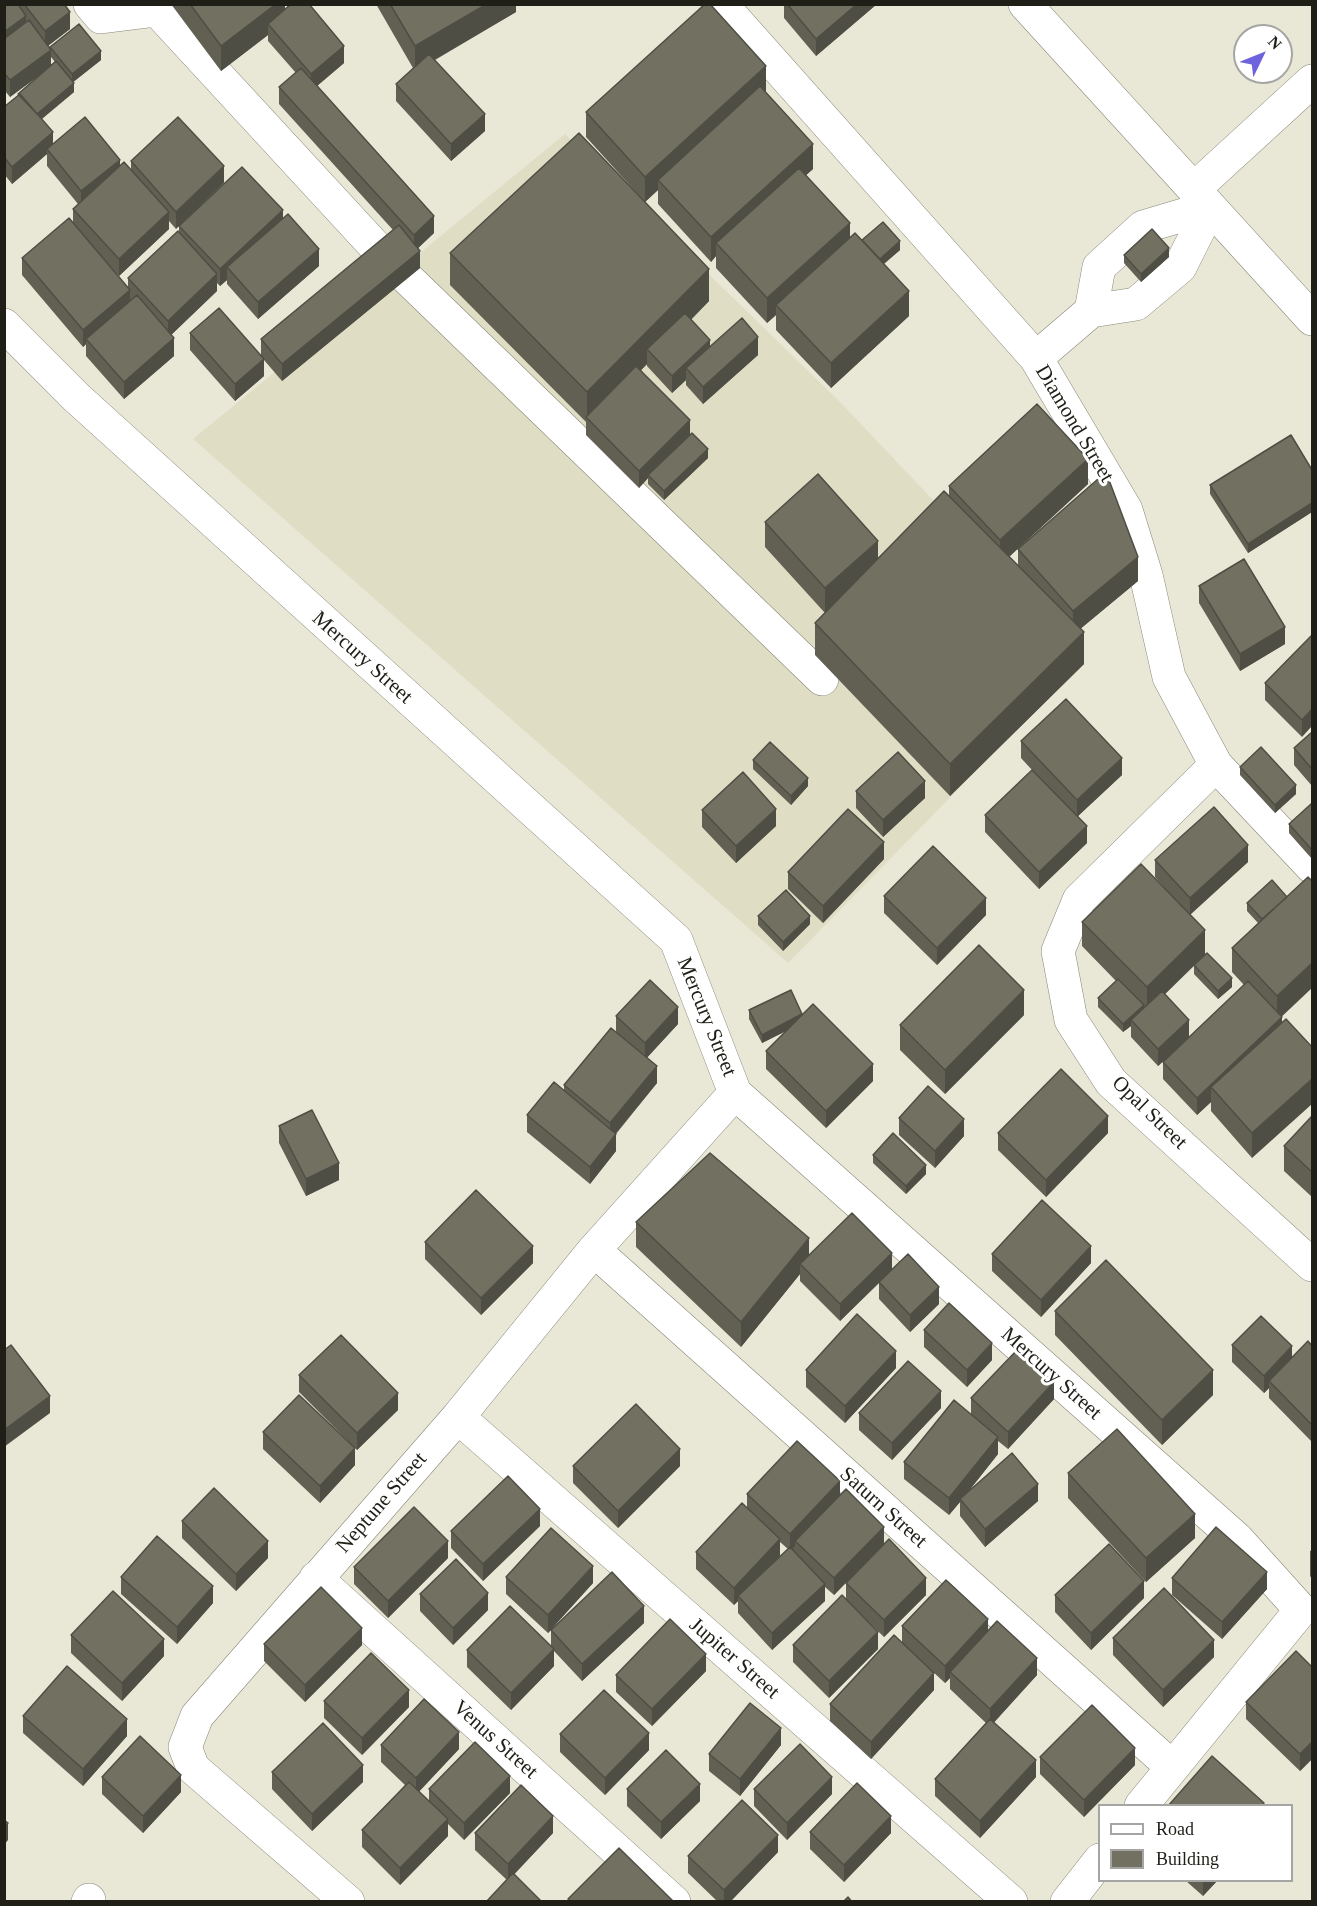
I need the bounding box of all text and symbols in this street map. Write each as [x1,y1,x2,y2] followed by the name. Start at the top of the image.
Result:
[1233,24,1293,84] north arrow
[1265,33,1285,53] text: N
[1024,352,1124,496] street label: Diamond Street
[300,601,424,715] street label: Mercury Street
[668,946,744,1088] street label: Mercury Street
[1101,1066,1197,1160] street label: Opal Street
[989,1317,1113,1431] street label: Mercury Street
[324,1439,440,1567] street label: Neptune Street
[827,1456,939,1560] street label: Saturn Street
[675,1606,793,1712] street label: Jupiter Street
[441,1690,549,1790] street label: Venus Street
[1098,1804,1293,1882] legend
[1156,1819,1194,1839] text: Road
[1156,1849,1219,1869] text: Building

